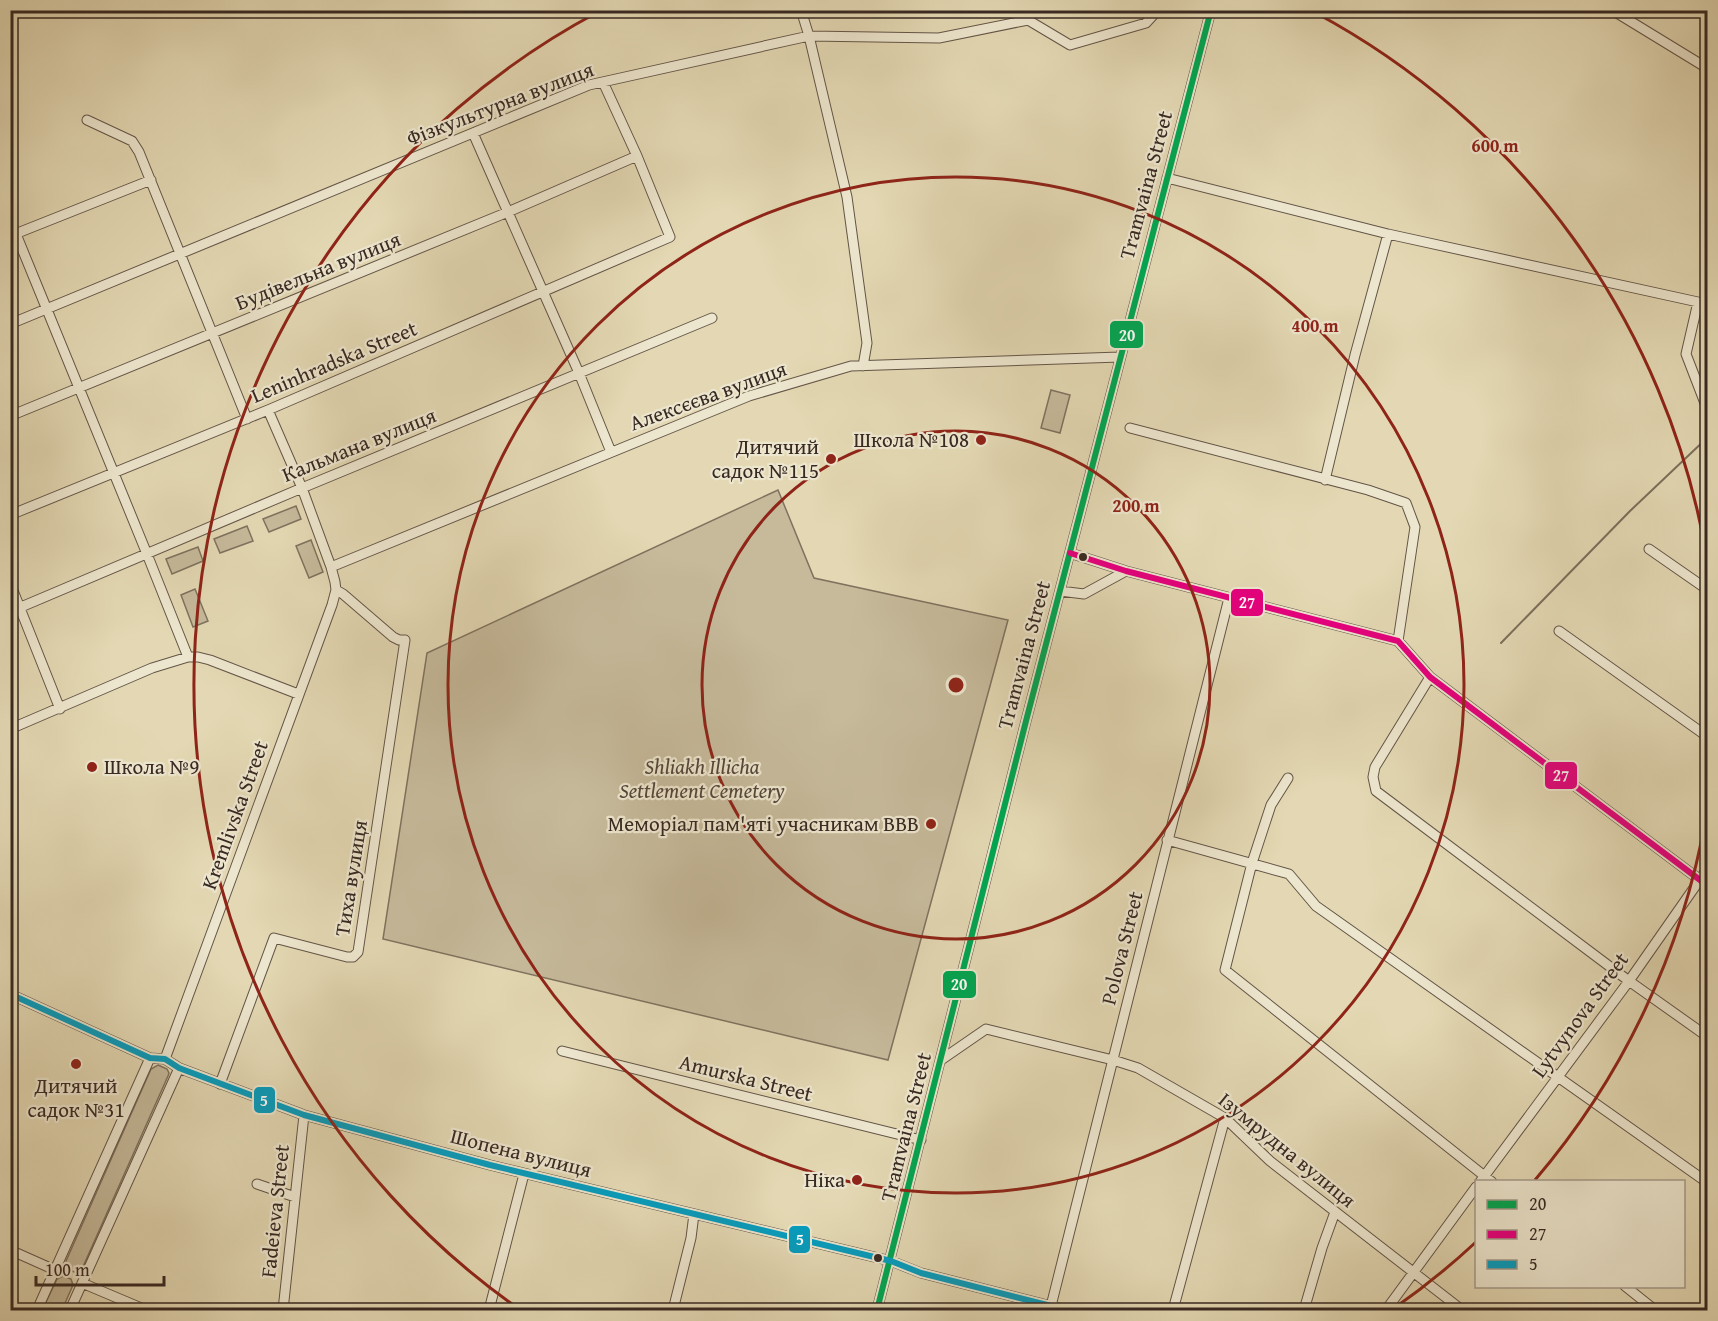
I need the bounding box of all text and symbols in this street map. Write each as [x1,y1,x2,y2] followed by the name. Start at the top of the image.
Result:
[402,53,598,154] street label: Фiзкультурна вулиця
[1111,107,1180,263] street label: Tramvaina Street
[1471,132,1519,159] text: 600 m
[230,223,405,318] street label: Будівельна вулиця
[246,312,422,411] street label: Leninhradska Street
[1291,312,1339,339] text: 400 m
[1109,320,1144,349] line badge: 20
[1119,323,1135,347] text: 20
[625,353,791,438] street label: Алексєєва вулиця
[277,399,441,490] street label: Кальмана вулиця
[853,424,969,455] place label: Школа №108
[712,431,819,486] place label: Дитячий садок №115
[974,433,988,447] marker: Школа №108
[824,452,838,466] marker: Дитячий садок №115
[1112,492,1160,519] text: 200 m
[1077,551,1089,563] unlabelled marker
[989,577,1058,733] street label: Tramvaina Street
[1230,588,1264,617] line badge: 27
[1239,590,1255,614] text: 27
[946,675,966,695] centre of rings
[193,735,276,894] street label: Kremlivska Street
[104,751,199,782] place label: Школа №9
[619,751,785,806] park label: Shliakh Illicha Settlement Cemetery
[85,760,99,774] marker: Школа №9
[1544,761,1578,790] line badge: 27
[1553,763,1569,787] text: 27
[608,808,919,839] place label: Меморіал пам'яті учасникам ВВВ
[326,817,375,938] street label: Тиха вулиця
[924,817,938,831] marker: Меморіал пам'яті учасникам ВВВ
[1092,887,1151,1008] street label: Polova Street
[1523,945,1636,1084] street label: Lytvynova Street
[942,970,977,999] line badge: 20
[951,972,967,996] text: 20
[676,1046,817,1109] street label: Amurska Street
[872,1049,939,1205] street label: Tramvaina Street
[69,1057,83,1071] marker: Дитячий садок №31
[27,1070,125,1125] place label: Дитячий садок №31
[1212,1084,1363,1215] street label: Ізумрудна вулиця
[253,1086,276,1114] line badge: 5
[260,1088,268,1112] text: 5
[447,1120,595,1185] street label: Шопена вулиця
[252,1142,297,1279] street label: Fadeieva Street
[804,1164,845,1195] place label: Ніка
[850,1173,864,1187] marker: Ніка
[1475,1180,1685,1288] legend
[1529,1190,1547,1217] text: 20
[1529,1220,1546,1247] text: 27
[788,1225,811,1254] line badge: 5
[796,1227,804,1251] text: 5
[36,1249,164,1287] scale bar
[1529,1250,1538,1277] text: 5
[872,1252,884,1264] unlabelled marker
[45,1256,90,1283] text: 100 m

